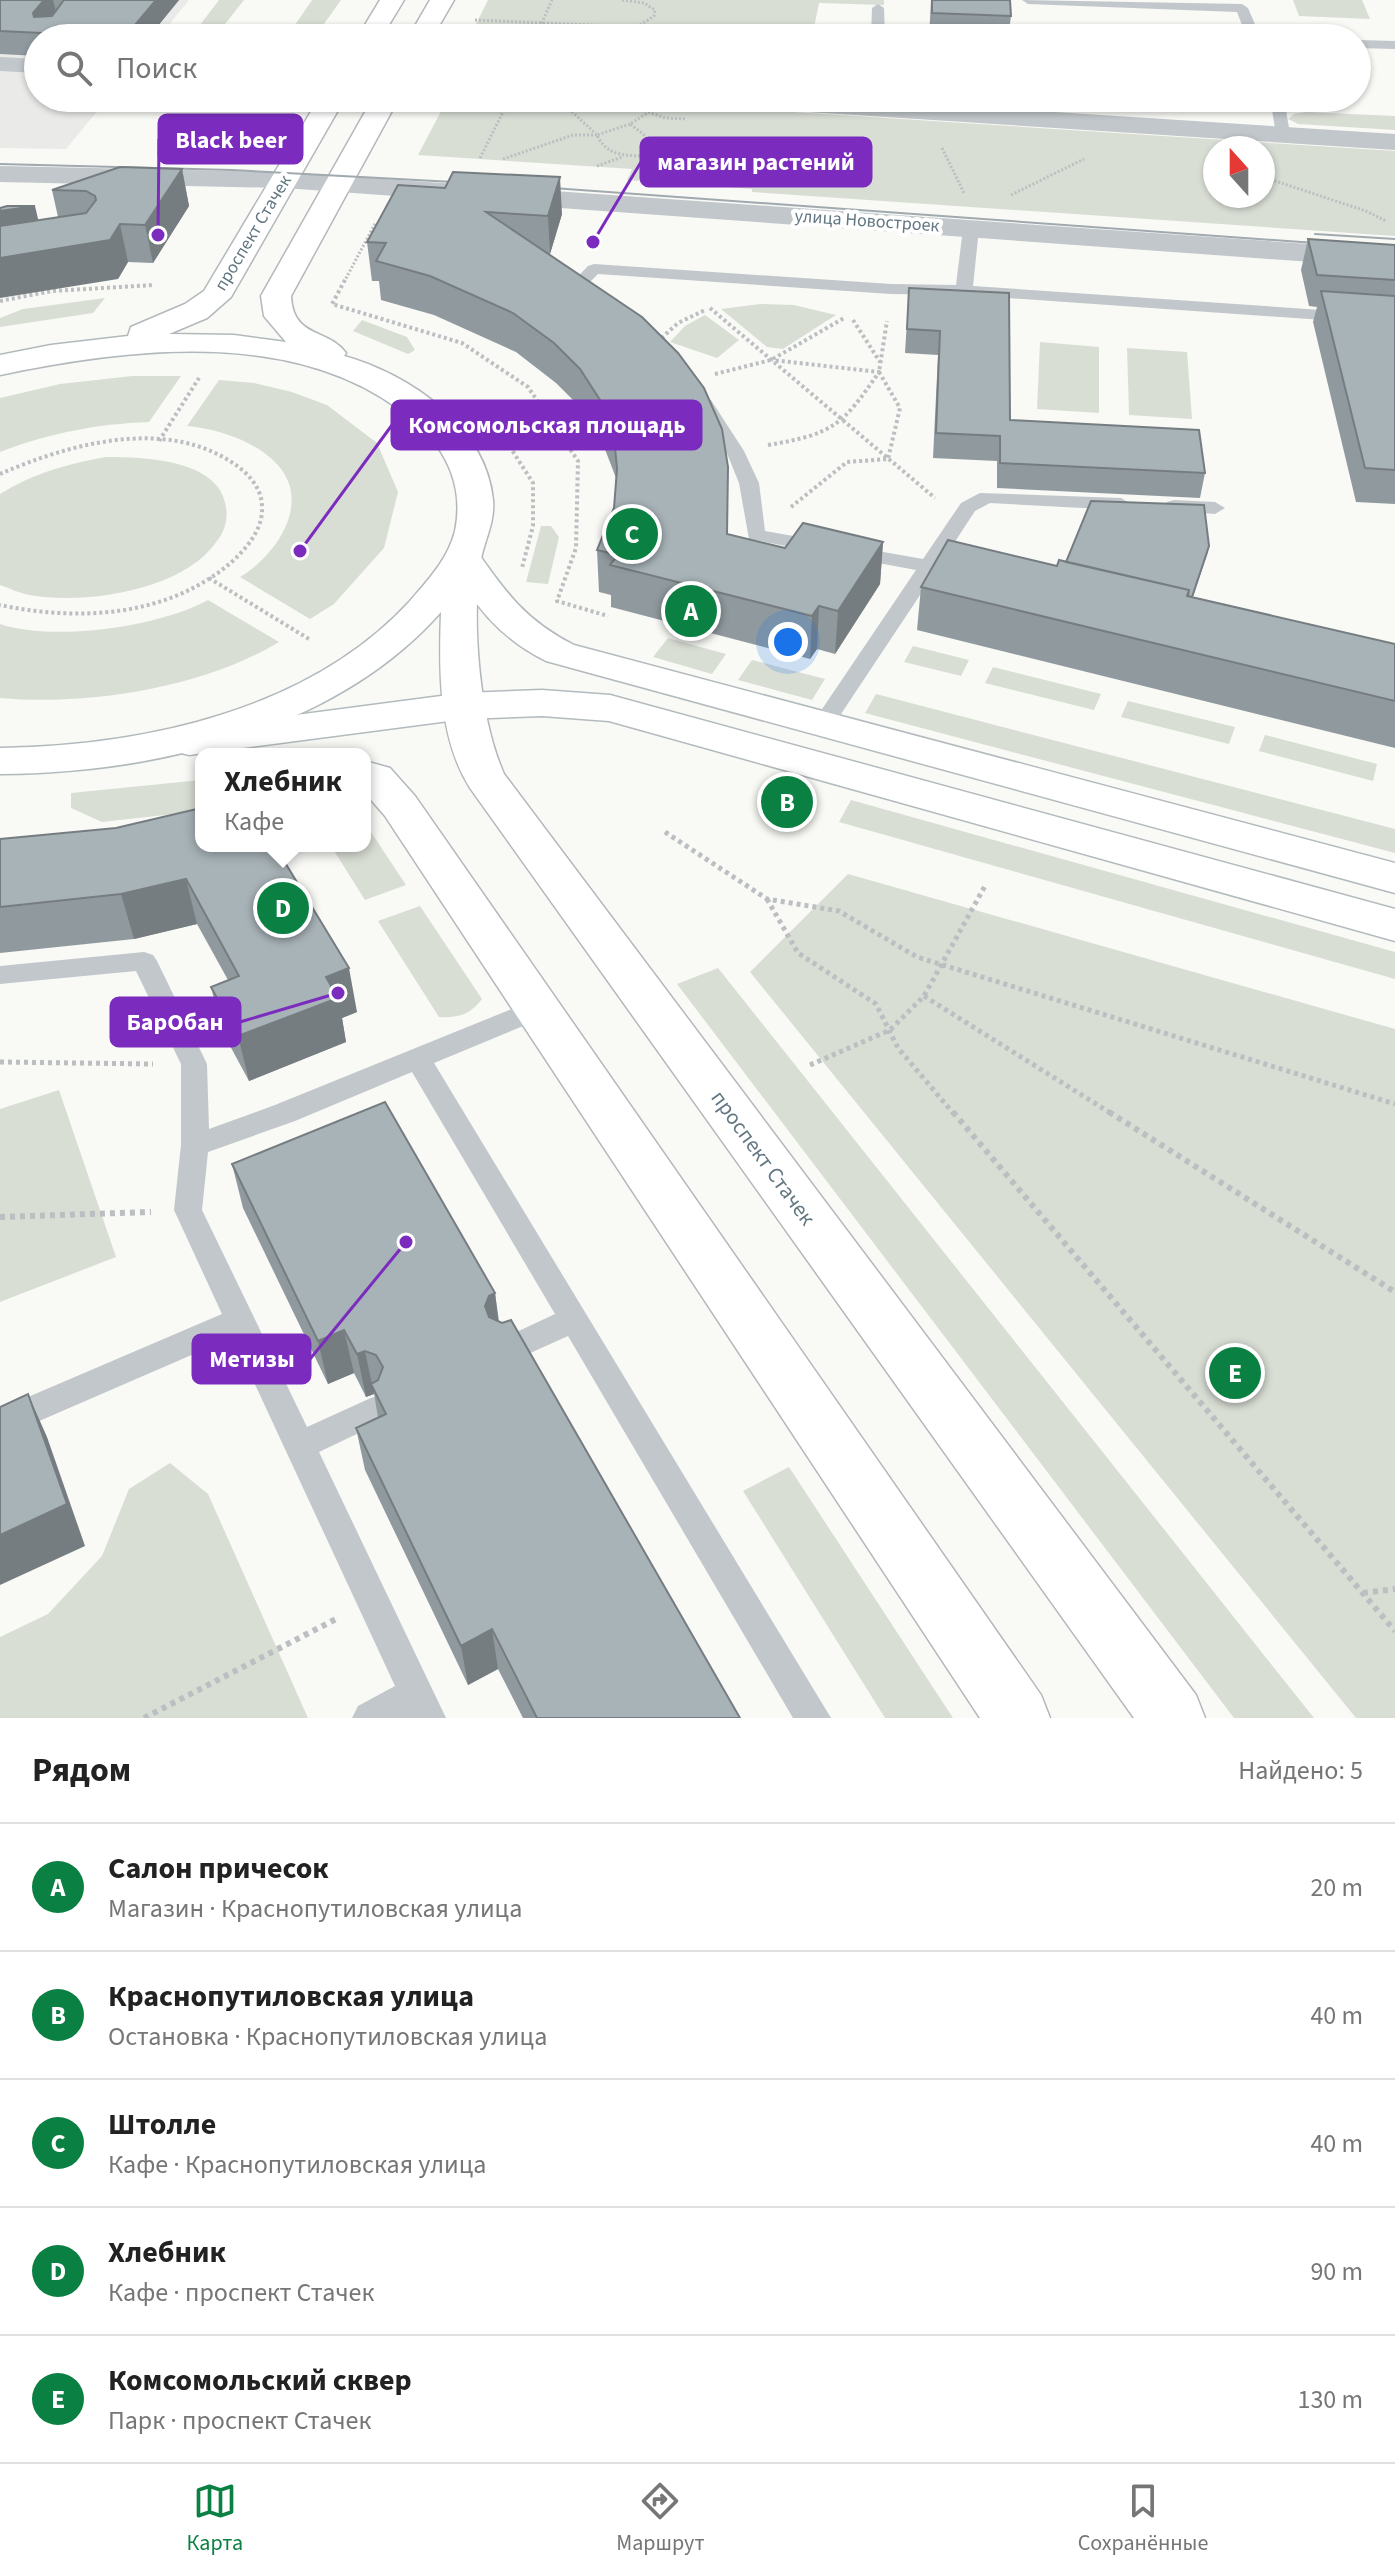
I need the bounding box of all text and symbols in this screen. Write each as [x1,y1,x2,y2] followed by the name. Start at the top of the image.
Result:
[24,24,1371,112] search box
[52,46,96,90] icon: search
[116,47,197,90] text: Поиск
[159,115,302,163] callout: Black beer
[175,123,287,158] text: Black beer
[1203,136,1275,208] north arrow
[641,138,871,186] callout: магазин растений
[657,145,855,180] text: магазин растений
[209,170,298,296] street label: проспект Стачек
[794,203,940,239] street label: улица Новостроек
[392,401,701,449] callout: Комсомольская площадь
[408,408,686,443] text: Комсомольская площадь
[606,504,658,564] pin: C
[665,581,717,641] pin: A
[768,622,808,662] your location
[195,748,371,852] popup
[224,760,342,803] text: Хлебник
[761,772,813,832] pin: B
[224,803,284,840] text: Кафе
[257,878,309,938] pin: D
[111,998,240,1046] callout: БарОбан
[126,1005,224,1040] text: БарОбан
[703,1084,823,1232] street label: проспект Стачек
[193,1335,310,1383] callout: Метизы
[209,1342,295,1377] text: Метизы
[1209,1343,1261,1403] pin: E
[32,1746,131,1795] text: Рядом
[1238,1752,1363,1789] text: Найдено: 5
[108,1847,329,1890] text: Салон причесок
[51,1869,65,1906] text: A
[1310,1869,1363,1906] text: 20 m
[108,1890,522,1927] text: Магазин · Краснопутиловская улица
[108,1975,474,2018] text: Краснопутиловская улица
[50,1997,66,2034] text: B
[1310,1997,1363,2034] text: 40 m
[108,2018,547,2055] text: Остановка · Краснопутиловская улица
[108,2103,216,2146] text: Штолле
[50,2125,66,2162] text: C
[1310,2125,1363,2162] text: 40 m
[108,2146,486,2183] text: Кафе · Краснопутиловская улица
[108,2231,226,2274] text: Хлебник
[50,2253,66,2290] text: D
[1310,2253,1363,2290] text: 90 m
[108,2274,374,2311] text: Кафе · проспект Стачек
[108,2359,412,2402] text: Комсомольский сквер
[51,2381,65,2418] text: E
[1297,2381,1363,2418] text: 130 m
[108,2402,371,2439] text: Парк · проспект Стачек
[187,2479,243,2559] tab: Карта
[616,2479,705,2559] tab: Маршрут
[1078,2479,1208,2559] tab: Сохранённые

